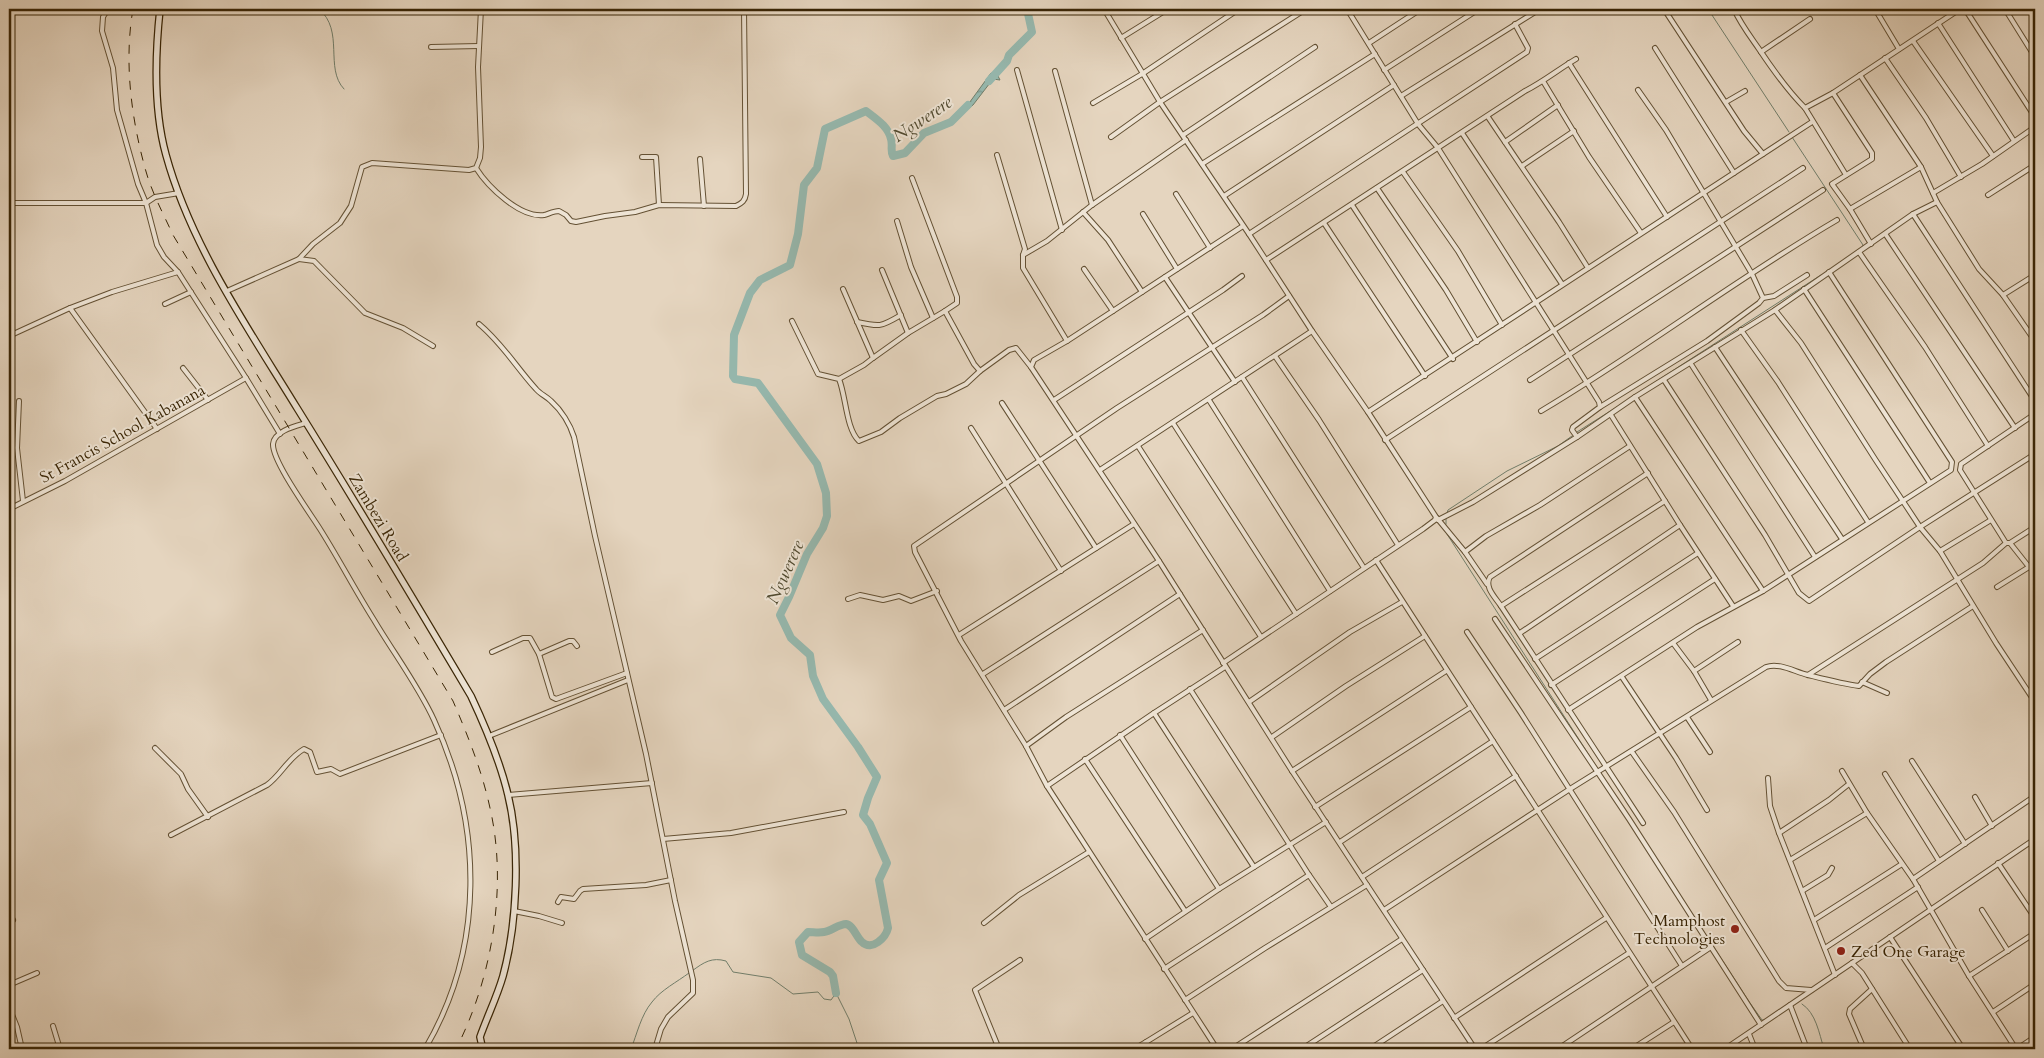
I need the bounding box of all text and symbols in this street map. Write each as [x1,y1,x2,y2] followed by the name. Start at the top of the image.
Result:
[887,90,958,149] water label: Ngwerere
[36,379,209,489] street label: St Francis School Kabanana
[343,470,413,566] street label: Zambezi Road
[760,535,811,608] water label: Ngwerere
[1633,910,1725,950] place label: Mamphost Technologies
[1729,923,1741,935] marker: Mamphost Technologies
[1851,941,1966,963] place label: Zed One Garage
[1835,945,1847,957] marker: Zed One Garage

